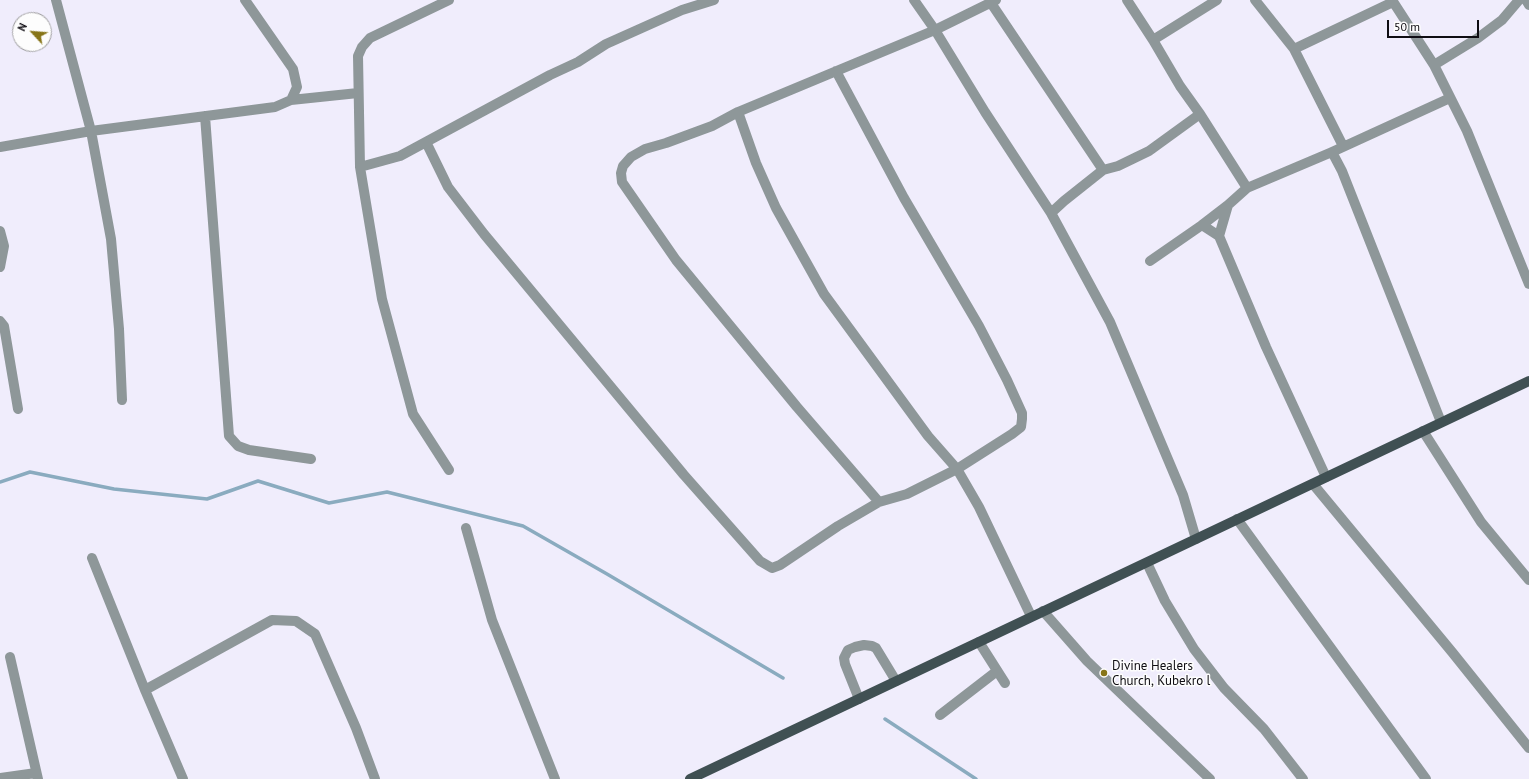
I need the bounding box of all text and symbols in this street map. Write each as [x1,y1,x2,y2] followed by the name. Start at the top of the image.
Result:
[12,12,52,52] north arrow
[1389,12,1481,38] scale bar
[1394,19,1420,34] text: 50 m
[14,21,30,34] text: N
[1112,658,1210,689] place label: Divine Healers Church, Kubekro l
[1099,668,1109,678] marker: Divine Healers Church, Kubekro l

